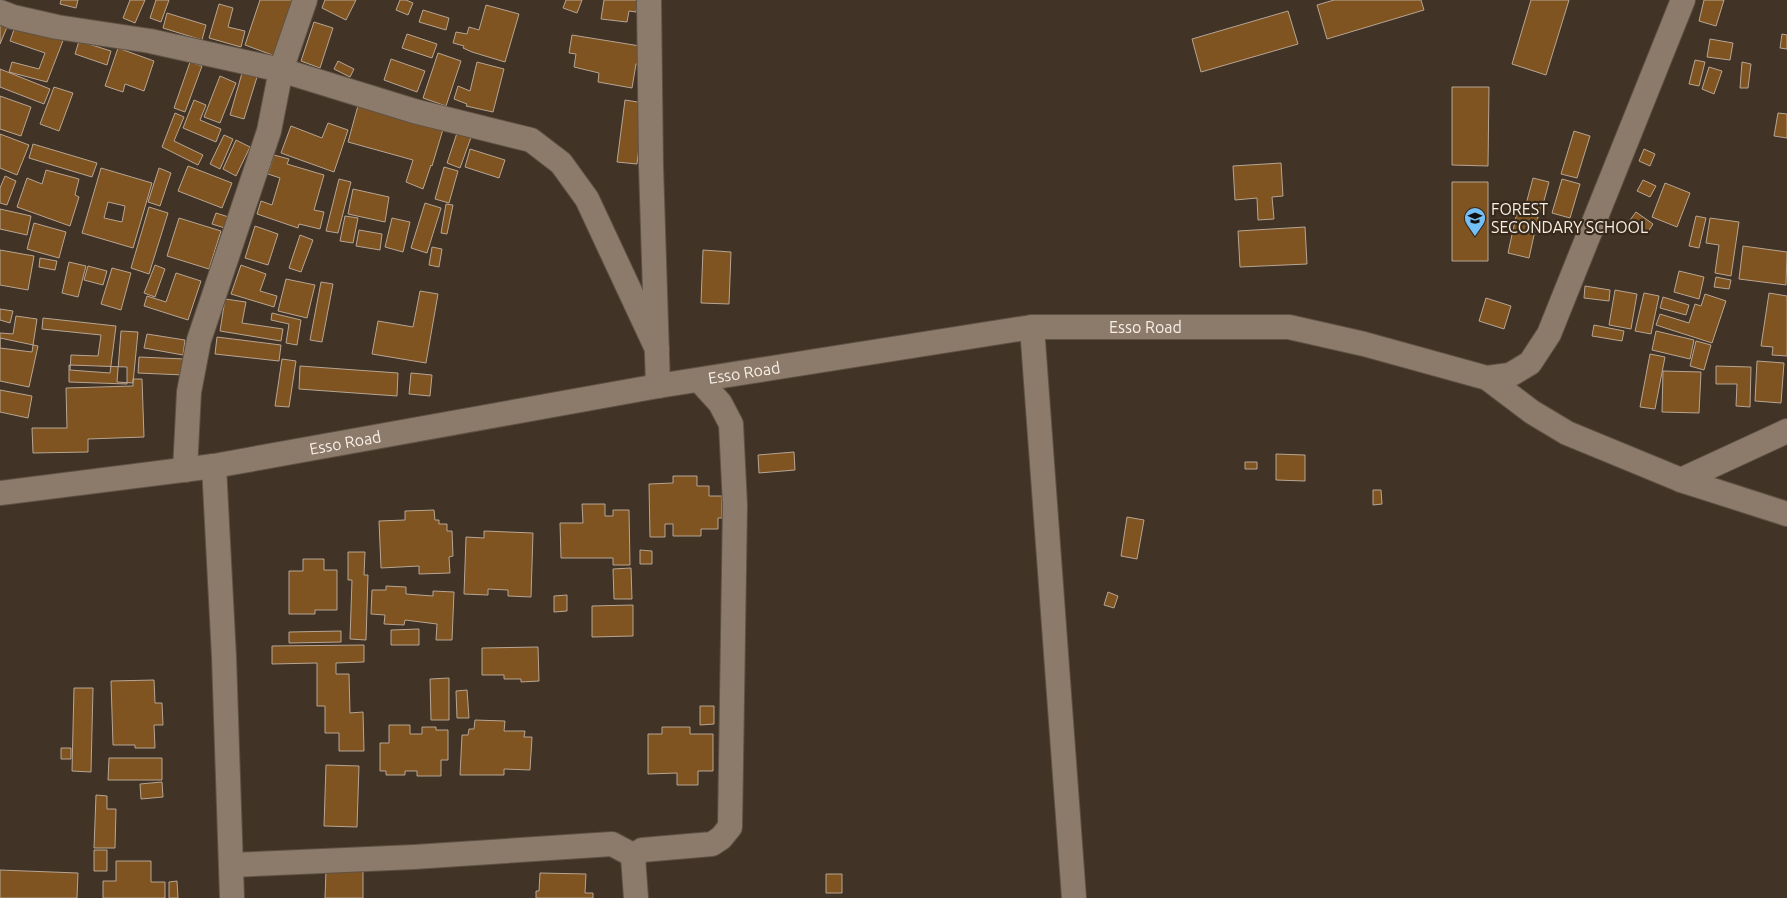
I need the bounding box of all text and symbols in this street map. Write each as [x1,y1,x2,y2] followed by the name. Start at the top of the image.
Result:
[1491,200,1648,236] place label: FOREST SECONDARY SCHOOL
[1463,206,1487,237] school or university icon: FOREST SECONDARY SCHOOL
[1109,318,1182,336] street label: Esso Road
[707,358,781,387] street label: Esso Road
[308,427,383,458] street label: Esso Road

